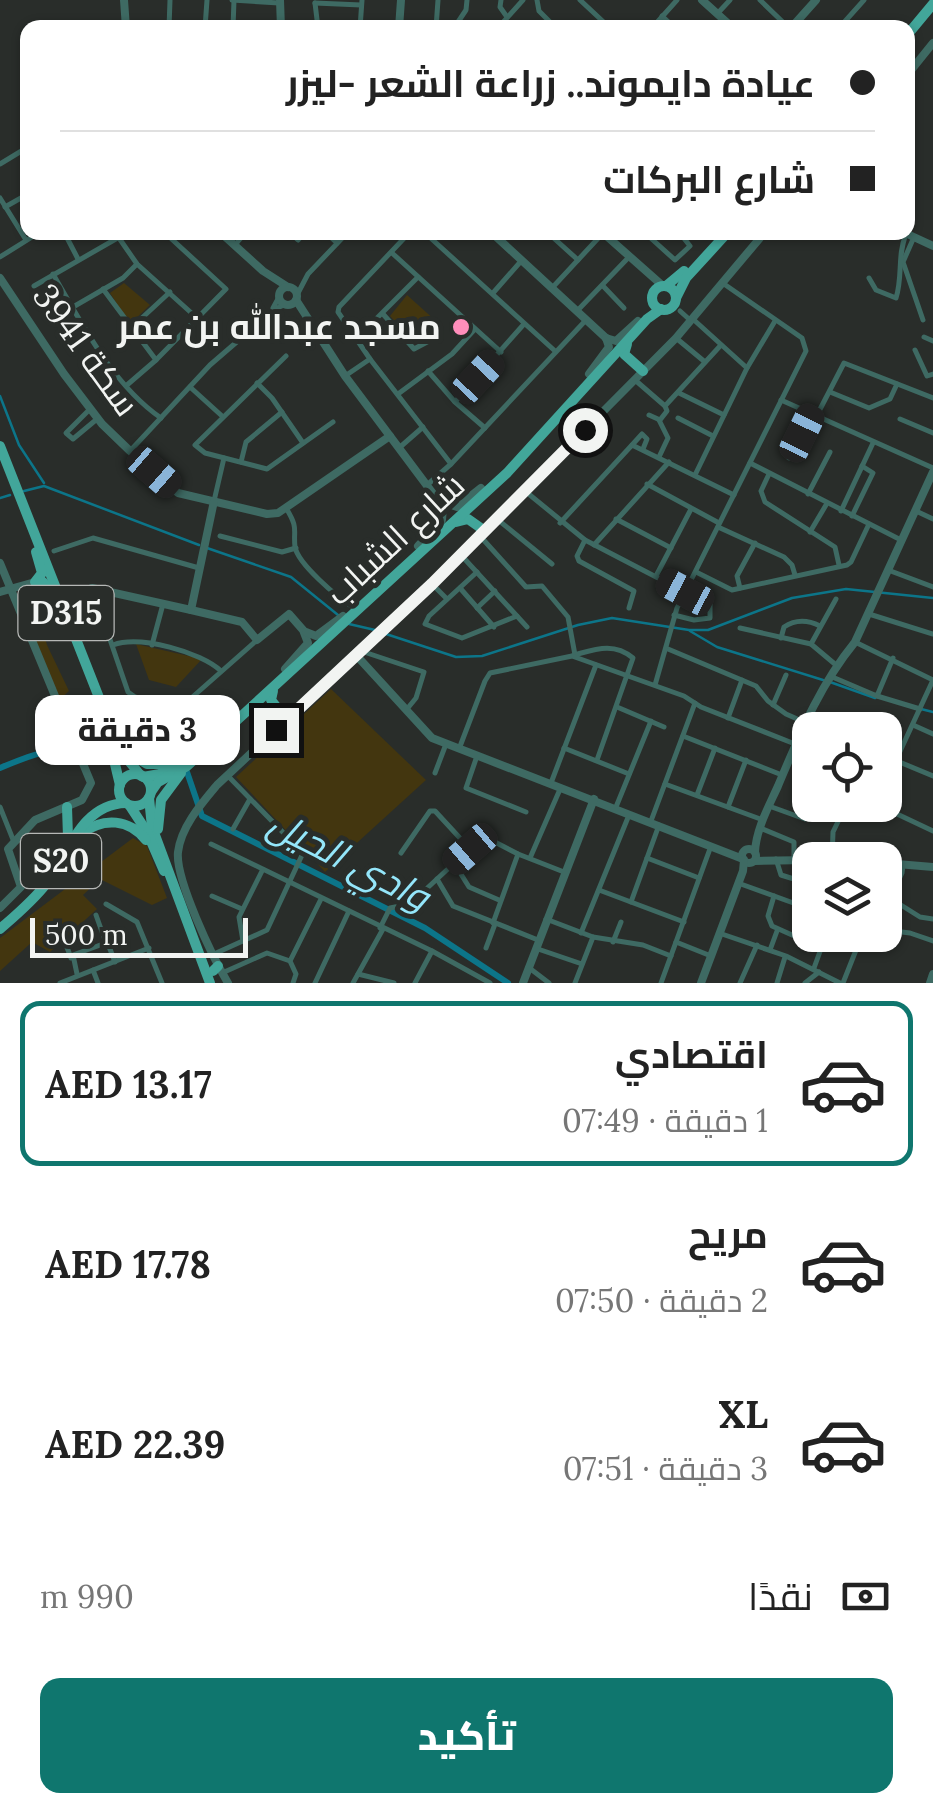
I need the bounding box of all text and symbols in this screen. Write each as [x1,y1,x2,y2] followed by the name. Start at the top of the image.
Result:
[286,59,815,107] text: عيادة دايموند.. زراعة الشعر -ليزر
[603,155,815,203] text: شارع البركات
[23,275,150,425] street label: سكة 3941
[116,303,441,349] place label: مسجد عبدالله بن عمر
[450,316,472,338] marker: مسجد عبدالله بن عمر
[447,345,509,409] car
[775,399,829,467] car
[563,408,608,453] route start
[122,441,186,503] car
[316,463,474,615] street label: شارع الشباب
[651,565,719,619] car
[18,586,114,640] road number: D315
[36,695,241,765] callout: 3 دقيقة
[254,708,299,753] route end
[78,709,197,750] text: 3 دقيقة
[792,712,902,952] map controls
[792,712,902,822] button: locate
[258,798,440,927] water label: وادي الحيل
[438,818,502,880] car
[21,834,101,888] road number: S20
[792,842,902,952] button: layers
[30,913,248,958] scale bar
[45,917,127,953] text: 500 m
[615,1030,768,1078] text: اقتصادي
[798,1039,888,1129] icon: car
[45,1060,212,1108] text: AED 13.17
[562,1100,768,1141] text: 1 دقيقة · 07:49
[688,1210,768,1258] text: مريح
[798,1219,888,1309] icon: car
[45,1240,211,1288] text: AED 17.78
[555,1280,768,1321] text: 2 دقيقة · 07:50
[718,1390,768,1438] text: XL
[798,1399,888,1489] icon: car
[45,1420,225,1468] text: AED 22.39
[563,1448,768,1489] text: 3 دقيقة · 07:51
[838,1569,893,1624] icon: cash
[748,1572,813,1620] text: نقدًا
[40,1576,134,1617] text: 990 m
[40,1678,893,1793] button: تأكيد

